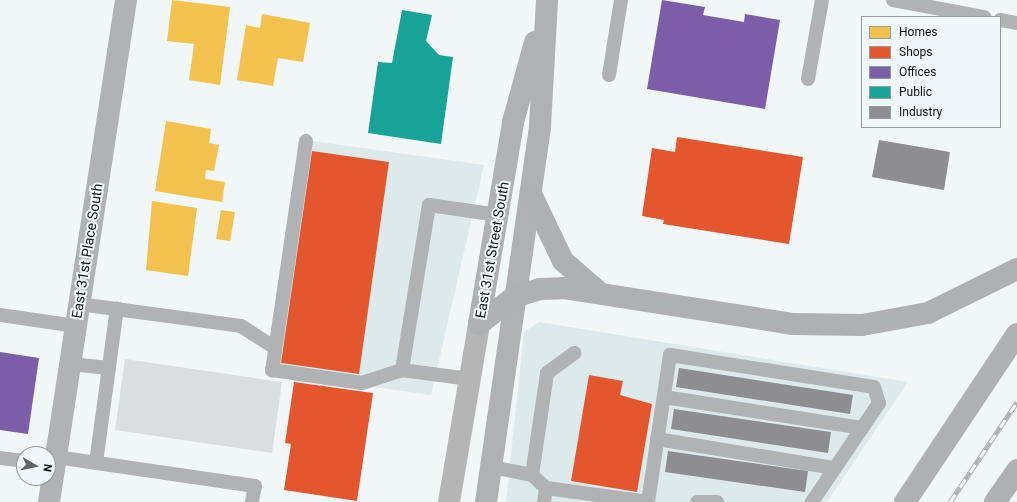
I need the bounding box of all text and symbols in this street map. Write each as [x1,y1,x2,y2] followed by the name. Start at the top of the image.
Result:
[861,16,1001,128] legend
[899,25,937,39] text: Homes
[899,45,933,59] text: Shops
[899,65,936,79] text: Offices
[899,85,932,99] text: Public
[899,105,942,119] text: Industry
[472,180,512,320] street label: East 31st Street South
[68,182,106,320] street label: East 31st Place South
[16,446,56,486] north arrow
[40,463,54,473] text: N

